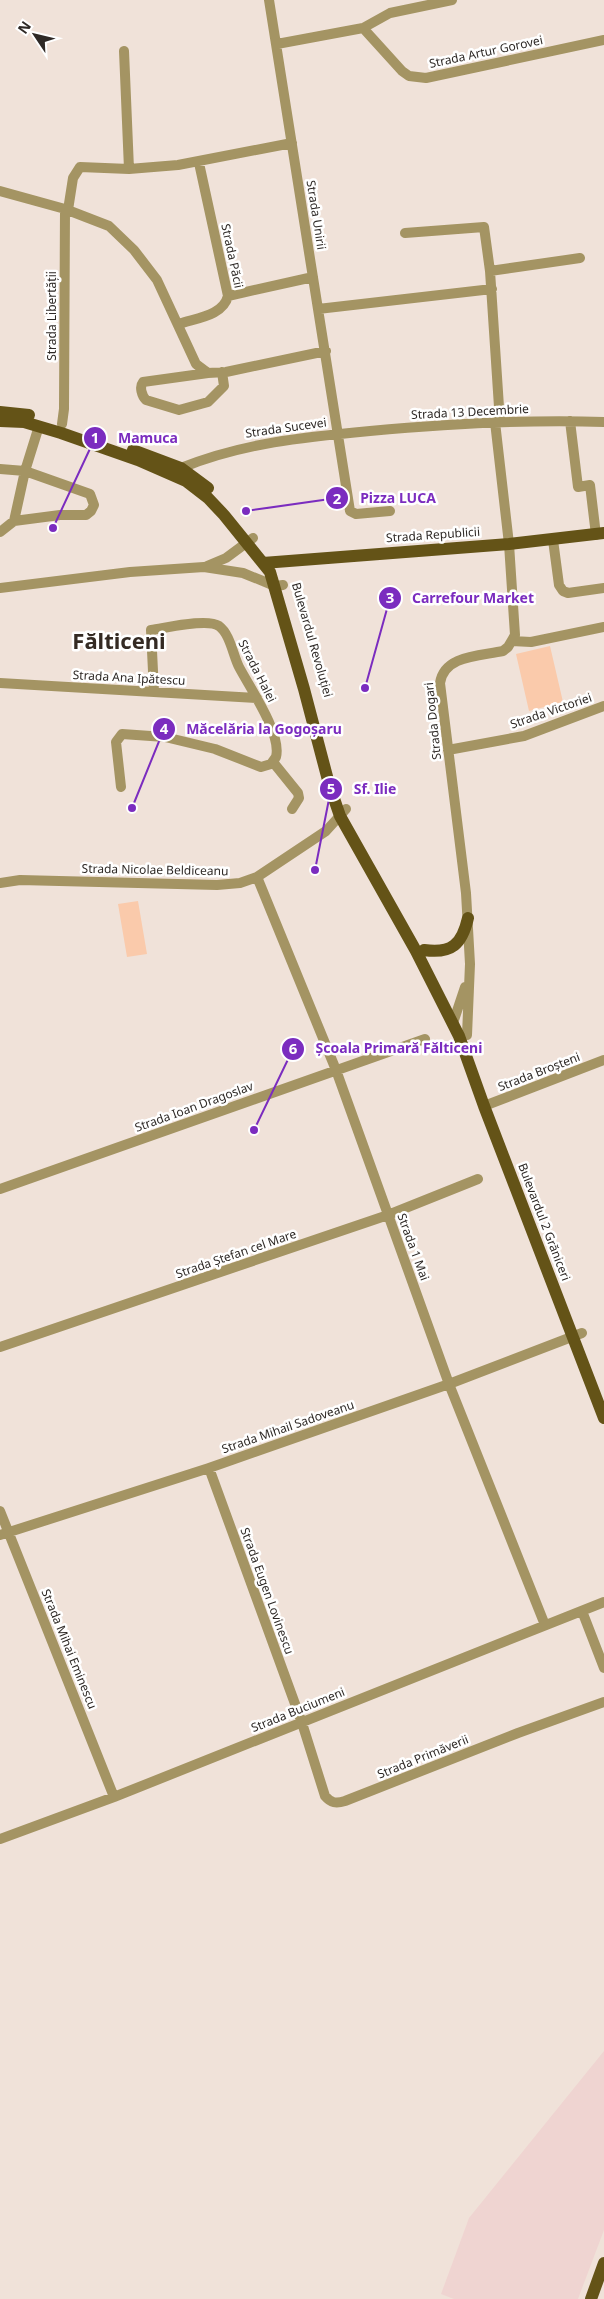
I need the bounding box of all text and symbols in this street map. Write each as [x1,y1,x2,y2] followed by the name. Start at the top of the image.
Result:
[10,10,60,60] north arrow
[13,17,35,37] text: N
[428,31,544,72] street label: Strada Artur Gorovei
[303,179,330,251] street label: Strada Unirii
[217,222,248,290] street label: Strada Păcii
[43,271,60,361] street label: Strada Libertății
[411,400,530,423] street label: Strada 13 Decembrie
[244,413,328,442] street label: Strada Sucevei
[83,424,188,453] callout: Mamuca
[91,427,99,447] text: 1
[118,428,178,447] text: Mamuca
[325,484,445,513] callout: Pizza LUCA
[333,488,342,508] text: 2
[360,488,436,507] text: Pizza LUCA
[385,523,481,546] street label: Strada Republicii
[288,581,337,699] street label: Bulevardul Revoluției
[377,583,544,612] callout: Carrefour Market
[386,587,394,607] text: 3
[412,588,534,607] text: Carrefour Market
[72,625,166,655] district label: Fălticeni
[234,637,280,705] street label: Strada Halei
[72,666,186,689] street label: Strada Ana Ipătescu
[420,681,445,761] street label: Strada Dogari
[508,689,594,732] street label: Strada Victoriei
[151,714,352,743] callout: Măcelăria la Gogoșaru
[160,718,169,738] text: 4
[186,719,342,738] text: Măcelăria la Gogoșaru
[319,775,406,804] callout: Sf. Ilie
[327,778,335,798] text: 5
[354,779,396,798] text: Sf. Ilie
[81,860,229,879] street label: Strada Nicolae Beldiceanu
[281,1034,492,1063] callout: Școala Primară Fălticeni
[289,1038,298,1058] text: 6
[316,1038,482,1057] text: Școala Primară Fălticeni
[495,1048,582,1095] street label: Strada Broșteni
[132,1077,256,1136] street label: Strada Ioan Dragoslav
[514,1161,575,1283] street label: Bulevardul 2 Grăniceri
[393,1211,433,1283] street label: Strada 1 Mai
[173,1225,299,1282] street label: Strada Ștefan cel Mare
[219,1396,356,1457] street label: Strada Mihail Sadoveanu
[237,1525,298,1657] street label: Strada Eugen Lovinescu
[38,1586,101,1711] street label: Strada Mihai Eminescu
[248,1683,347,1736] street label: Strada Buciumeni
[375,1731,471,1783] street label: Strada Primăverii

